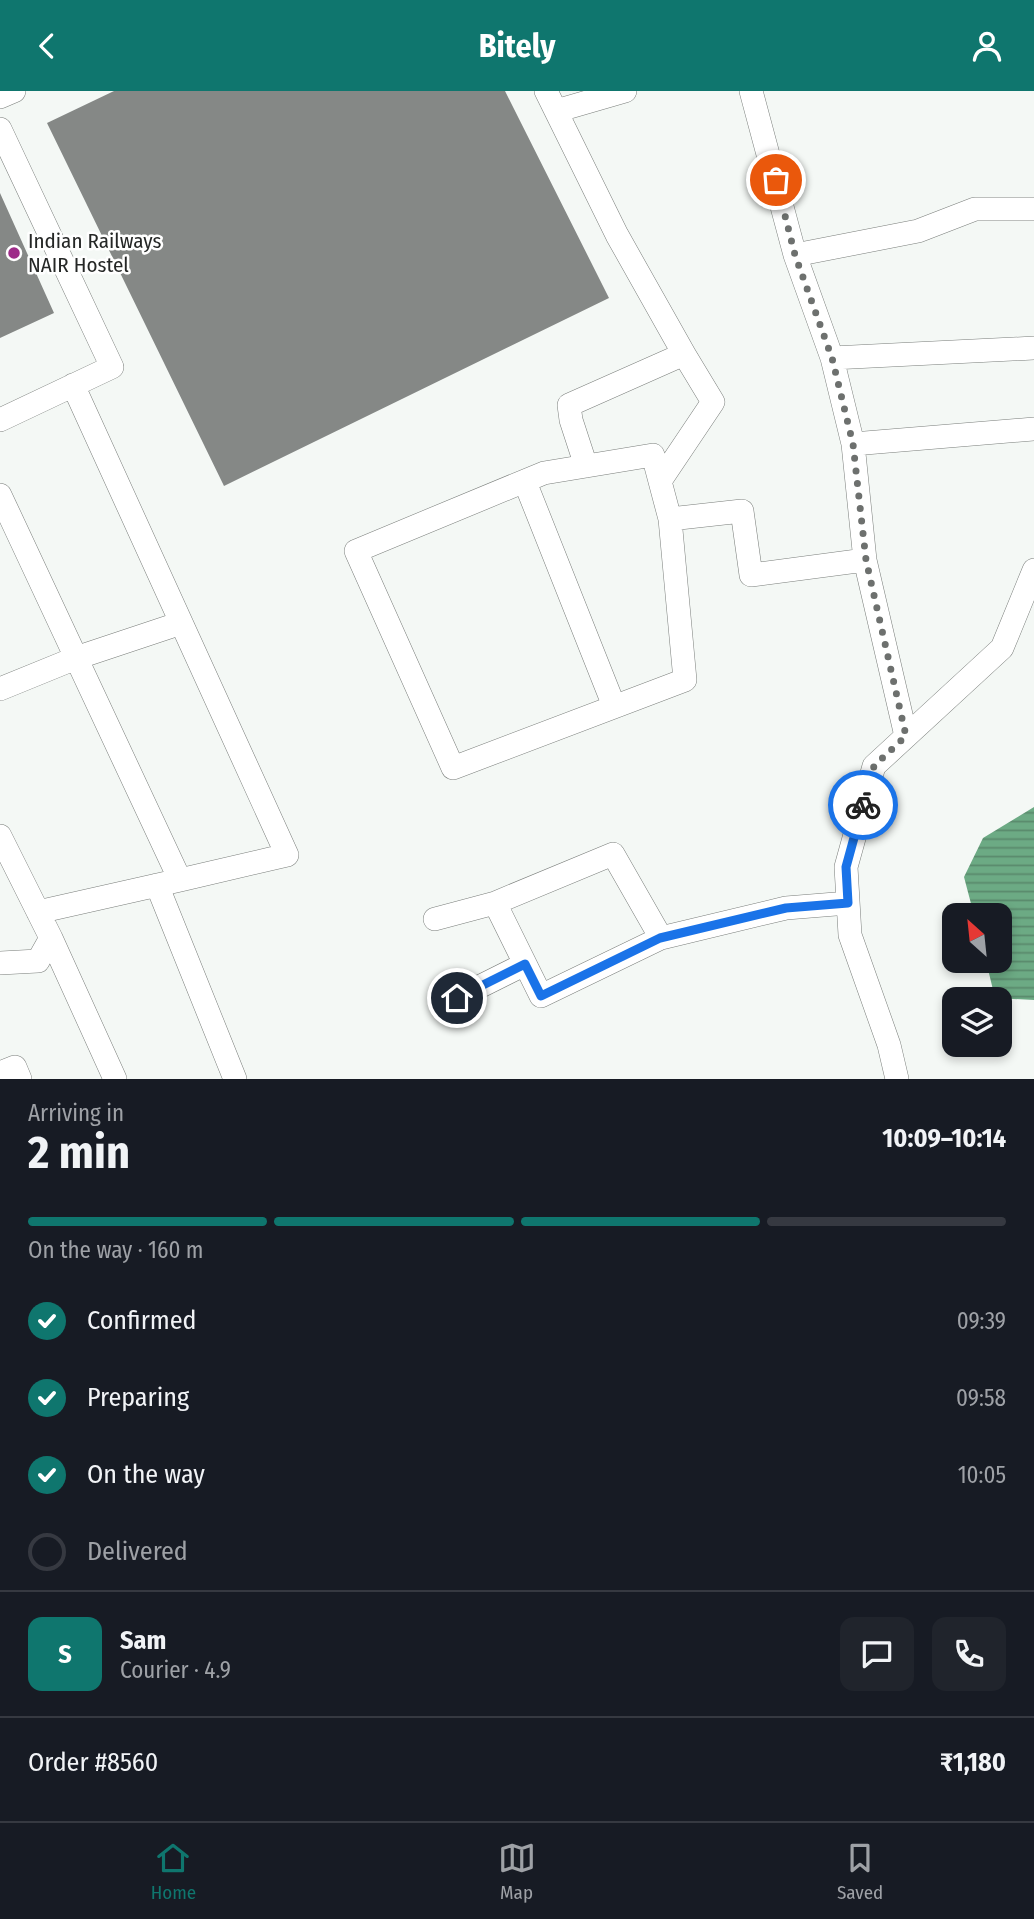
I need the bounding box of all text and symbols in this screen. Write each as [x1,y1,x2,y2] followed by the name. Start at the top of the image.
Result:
[28,27,66,65] icon: back
[479,27,555,65] text: Bitely
[968,27,1006,65] icon: person
[746,150,806,210] pin
[757,161,795,199] icon: bag
[28,228,161,278] place label: Indian Railways NAIR Hostel
[6,245,22,261] marker: Indian Railways NAIR Hostel
[828,770,898,840] courier
[844,786,882,824] icon: bike
[942,903,1012,973] north arrow
[942,903,1012,1057] map controls
[427,968,487,1028] pin
[438,979,476,1017] icon: home
[942,987,1012,1057] button: layers
[28,1099,124,1127] text: Arriving in
[882,1123,1006,1154] text: 10:09–10:14
[28,1125,130,1180] text: 2 min
[28,1236,203,1264] text: On the way · 160 m
[28,1302,66,1340] icon: check
[87,1305,197,1336] text: Confirmed
[957,1307,1006,1335] text: 09:39
[28,1379,66,1417] icon: check
[87,1382,189,1413] text: Preparing
[956,1384,1006,1412] text: 09:58
[28,1456,66,1494] icon: check
[87,1459,205,1490] text: On the way
[958,1461,1006,1489] text: 10:05
[87,1536,188,1567] text: Delivered
[840,1617,914,1691] button: chat
[932,1617,1006,1691] button: phone
[120,1625,166,1656] text: Sam
[58,1639,72,1670] text: S
[120,1656,231,1684] text: Courier · 4.9
[28,1747,158,1778] text: Order #8560
[940,1747,1006,1778] text: ₹1,180
[151,1839,196,1904] tab: Home
[498,1839,536,1904] tab: Map
[837,1839,883,1904] tab: Saved

